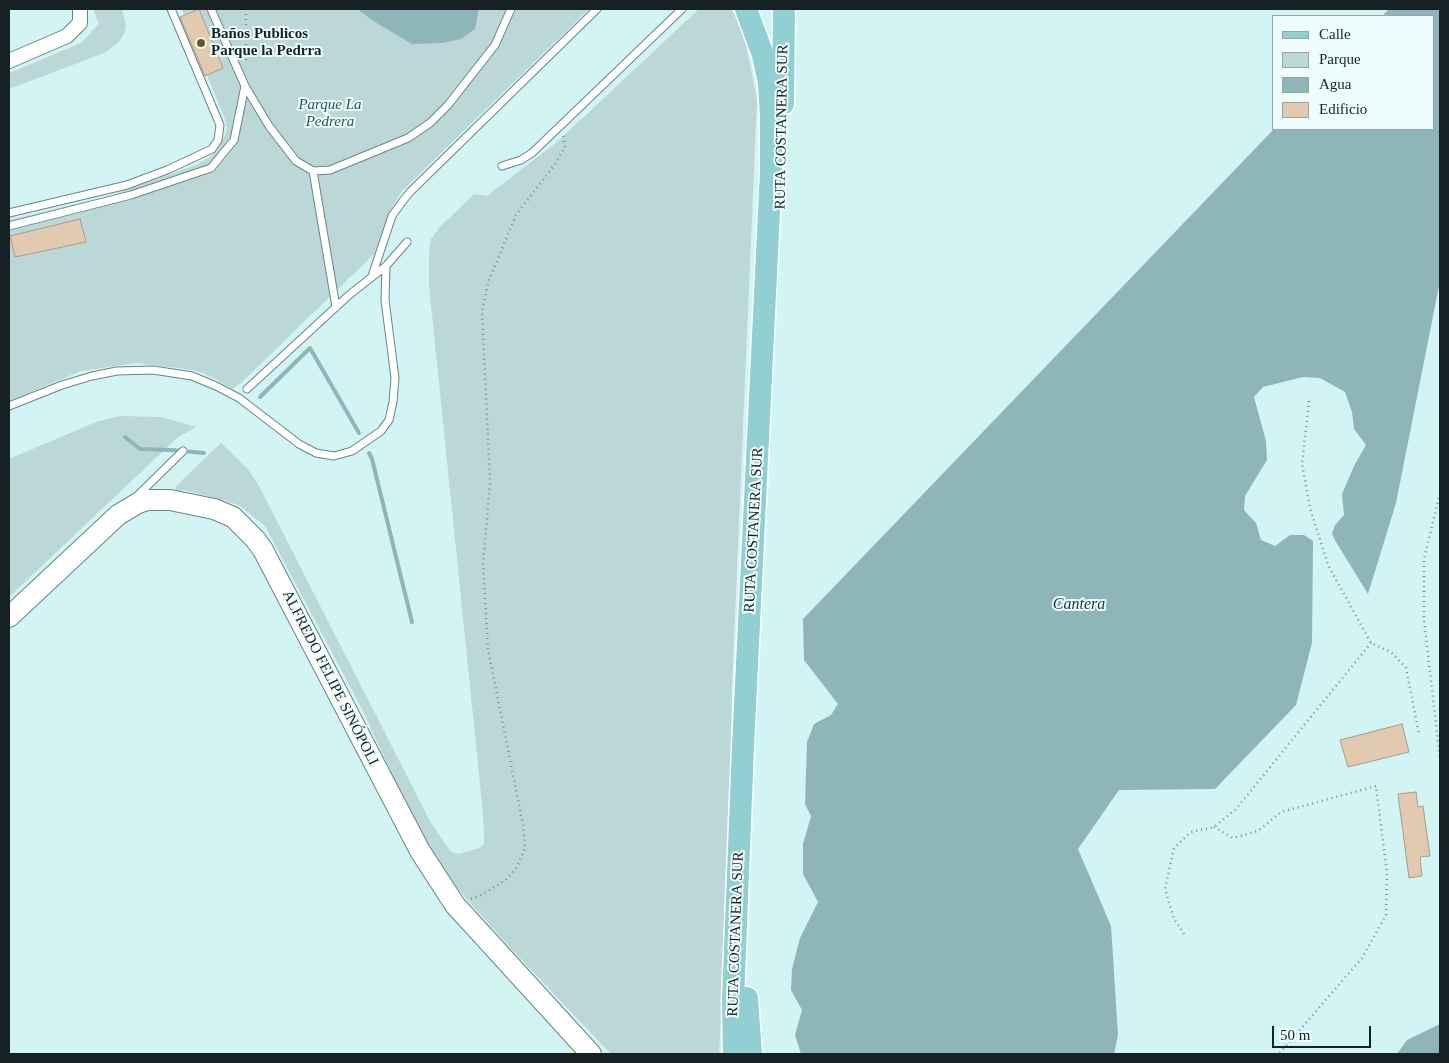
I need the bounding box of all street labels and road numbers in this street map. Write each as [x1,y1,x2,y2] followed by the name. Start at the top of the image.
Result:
[772,44,792,210] street label: RUTA COSTANERA SUR
[741,447,767,613] street label: RUTA COSTANERA SUR
[278,587,382,769] street label: ALFREDO FELIPE SINÓPOLI
[724,851,748,1017] street label: RUTA COSTANERA SUR

